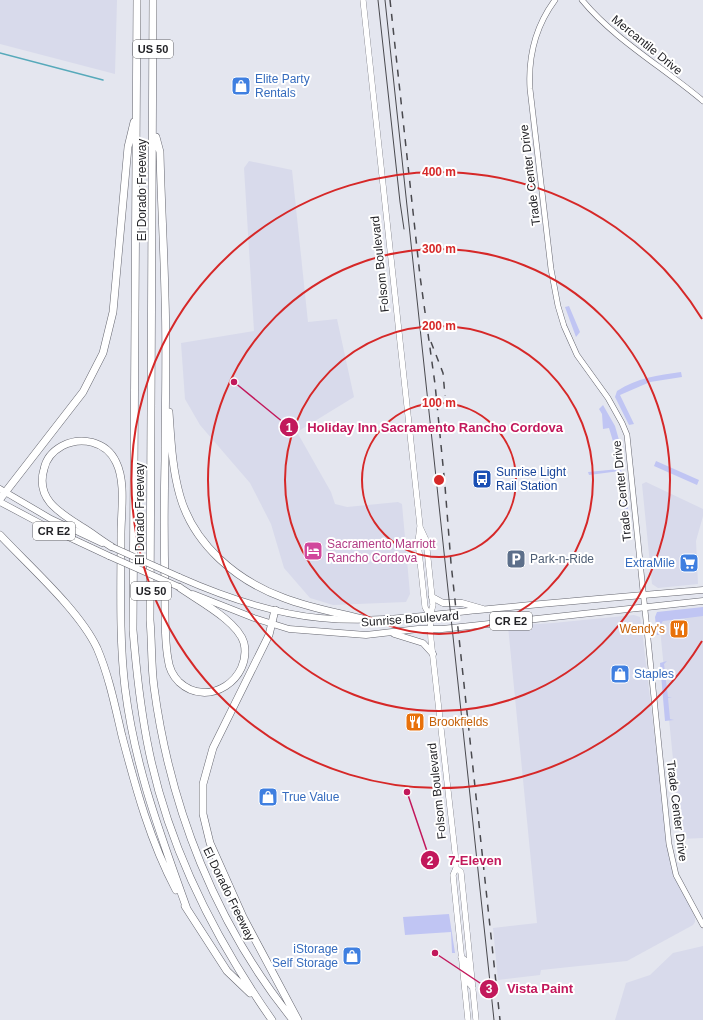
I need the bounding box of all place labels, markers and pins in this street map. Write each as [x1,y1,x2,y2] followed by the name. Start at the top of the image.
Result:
[255,72,310,100] place label: Elite Party Rentals
[230,75,252,97] shop icon: Elite Party Rentals
[279,415,571,440] callout: Holiday Inn Sacramento Rancho Cordova
[496,465,567,493] place label: Sunrise Light Rail Station
[471,468,493,490] bus stop icon: Sunrise Light Rail Station
[432,473,446,487] centre of rings
[327,537,436,565] place label: Sacramento Marriott Rancho Cordova
[302,540,324,562] hotel icon: Sacramento Marriott Rancho Cordova
[505,548,527,570] parking icon: Park-n-Ride
[530,552,594,566] place label: Park-n-Ride
[678,552,700,574] supermarket icon: ExtraMile
[625,556,675,570] place label: ExtraMile
[668,618,690,640] restaurant icon: Wendy's
[620,622,665,636] place label: Wendy's
[609,663,631,685] shop icon: Staples
[634,667,674,681] place label: Staples
[404,711,426,733] restaurant icon: Brookfields
[429,715,488,729] place label: Brookfields
[257,786,279,808] shop icon: True Value
[282,790,340,804] place label: True Value
[420,848,510,873] callout: 7-Eleven
[272,942,338,970] place label: iStorage Self Storage
[341,945,363,967] shop icon: iStorage Self Storage
[479,976,581,1001] callout: Vista Paint

